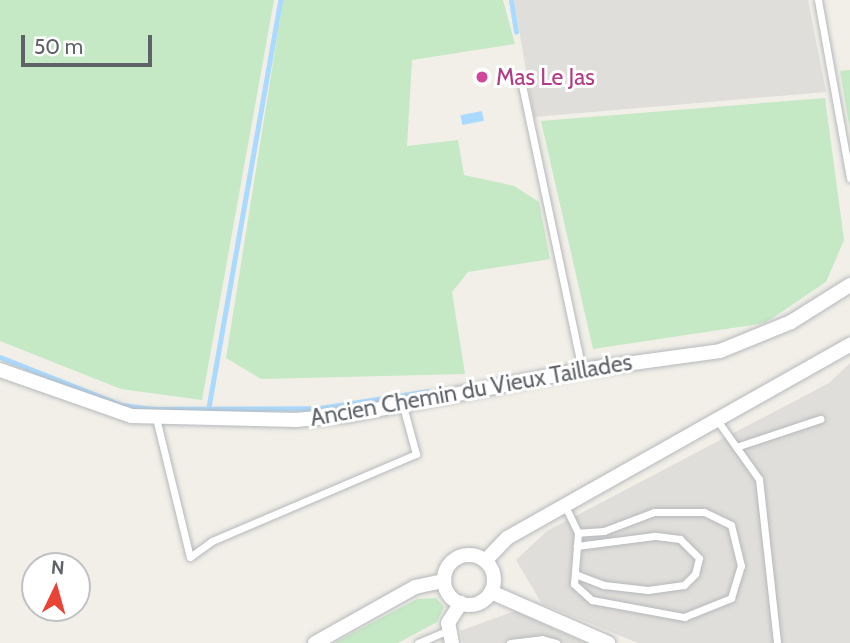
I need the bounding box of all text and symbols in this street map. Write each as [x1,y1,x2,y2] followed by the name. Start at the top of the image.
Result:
[24,21,156,65] scale bar
[34,34,83,59] text: 50 m
[496,63,595,91] place label: Mas Le Jas
[474,69,490,85] marker: Mas Le Jas
[308,348,634,432] street label: Ancien Chemin du Vieux Taillades
[21,552,91,622] north arrow
[50,556,65,580] text: N

